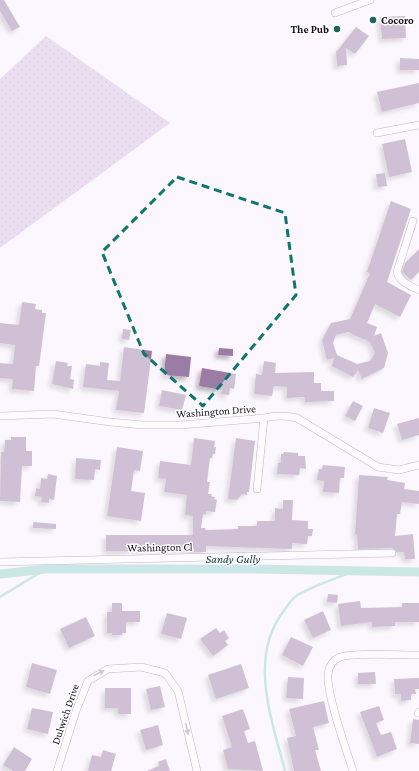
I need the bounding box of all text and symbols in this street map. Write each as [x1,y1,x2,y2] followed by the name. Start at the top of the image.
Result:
[381,14,414,26] place label: Cocoro
[368,15,378,25] marker: Cocoro
[291,23,329,35] place label: The Pub
[332,24,342,34] marker: The Pub
[176,402,257,421] street label: Washington Drive
[127,540,193,555] street label: Washington Cl
[206,552,260,566] water label: Sandy Gully
[93,670,105,676] one-way arrow
[49,682,81,746] street label: Dulwich Drive
[185,723,191,736] one-way arrow

